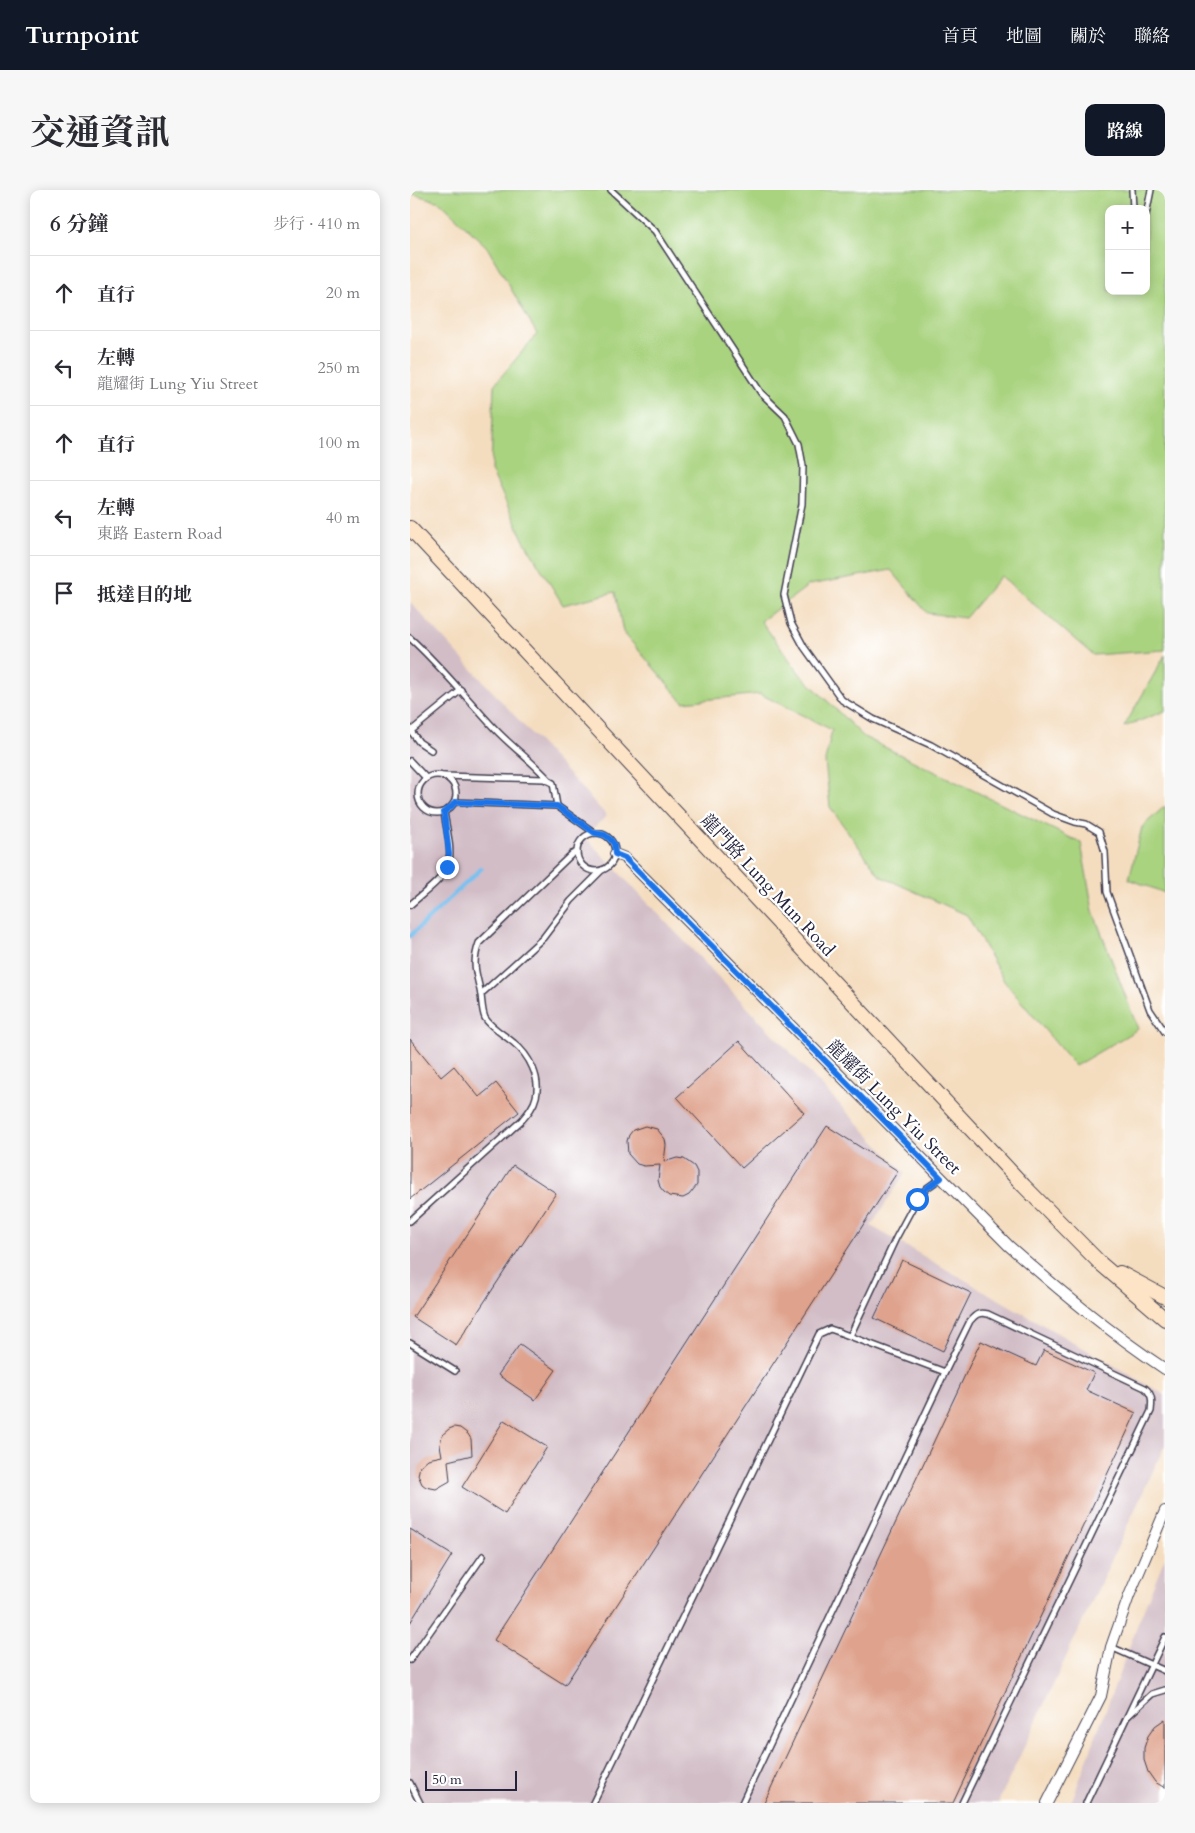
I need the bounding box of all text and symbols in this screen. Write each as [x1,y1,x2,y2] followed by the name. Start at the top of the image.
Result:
[25,19,139,52] text: Turnpoint
[942,24,978,49] text: 首頁
[1006,24,1042,49] text: 地圖
[1070,24,1106,49] text: 關於
[1134,24,1170,49] text: 聯絡
[1085,104,1165,156] button: 路線
[30,109,170,157] text: 交通資訊
[1105,205,1150,295] map controls
[1105,205,1150,250] button: +
[50,210,108,239] text: 6 分鐘
[273,213,360,235] text: 步行 · 410 m
[1105,250,1150,295] button: −
[50,279,78,307] icon: ahead
[97,282,135,308] text: 直行
[326,282,360,304] text: 20 m
[97,345,135,371] text: 左轉
[50,354,78,382] icon: left
[318,357,360,379] text: 250 m
[97,373,258,395] text: 龍耀街 Lung Yiu Street
[50,429,78,457] icon: ahead
[97,432,135,458] text: 直行
[318,432,360,454] text: 100 m
[97,495,135,521] text: 左轉
[50,504,78,532] icon: left
[326,507,360,529] text: 40 m
[97,523,222,545] text: 東路 Eastern Road
[50,579,78,607] icon: arrive
[97,582,192,608] text: 抵達目的地
[695,809,841,962] street label: 龍門路 Lung Mun Road
[436,856,459,879] route end
[821,1034,967,1180] street label: 龍耀街 Lung Yiu Street
[906,1188,929,1211] route start
[425,1768,518,1791] scale bar
[432,1770,462,1789] text: 50 m

